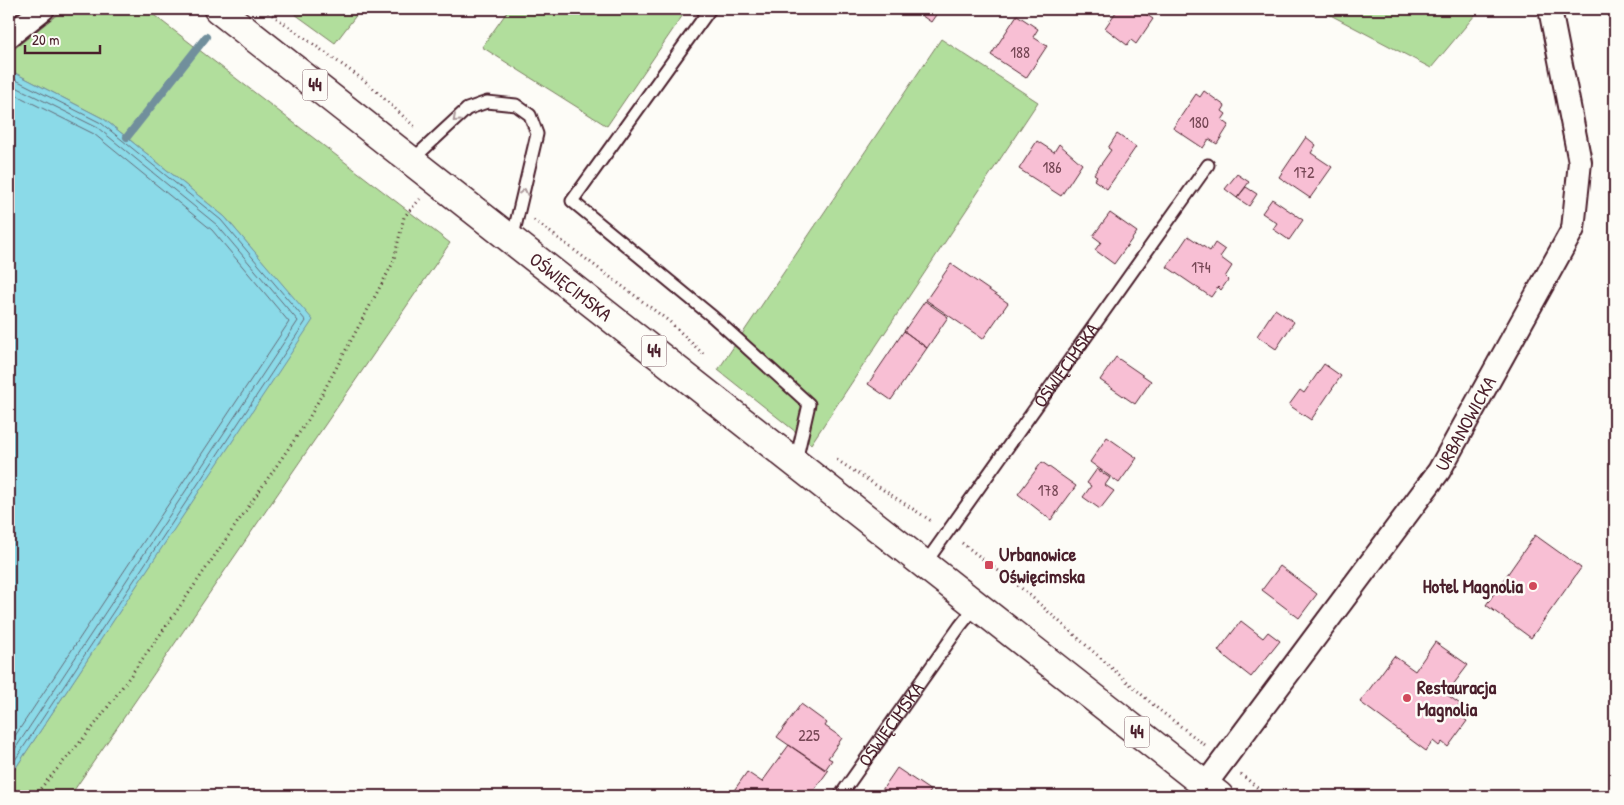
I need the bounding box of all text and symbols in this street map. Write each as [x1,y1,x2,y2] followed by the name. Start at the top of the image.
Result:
[25,22,100,54] scale bar
[32,29,59,50] text: 20 m
[1010,41,1030,63] house number: 188
[302,70,328,100] road number: 44
[1189,111,1209,133] house number: 180
[453,113,462,122] one-way arrow
[1042,156,1062,178] house number: 186
[1293,161,1315,183] house number: 172
[518,188,529,197] one-way arrow
[524,246,618,327] street label: OŚWIĘCIMSKA
[1191,256,1211,278] house number: 174
[1027,318,1105,413] street label: OŚWIĘCIMSKA
[642,336,666,366] road number: 44
[1429,371,1502,475] street label: URBANOWICKA
[1038,479,1058,501] house number: 178
[999,541,1085,589] place label: Urbanowice Oświęcimska
[983,559,995,571] marker: Urbanowice Oświęcimska
[1423,573,1524,600] place label: Hotel Magnolia
[1527,580,1539,592] marker: Hotel Magnolia
[1417,674,1497,723] place label: Restauracja Magnolia
[852,677,930,772] street label: OŚWIĘCIMSKA
[1401,692,1413,704] marker: Restauracja Magnolia
[1124,716,1150,748] road number: 44
[798,724,820,746] house number: 225

